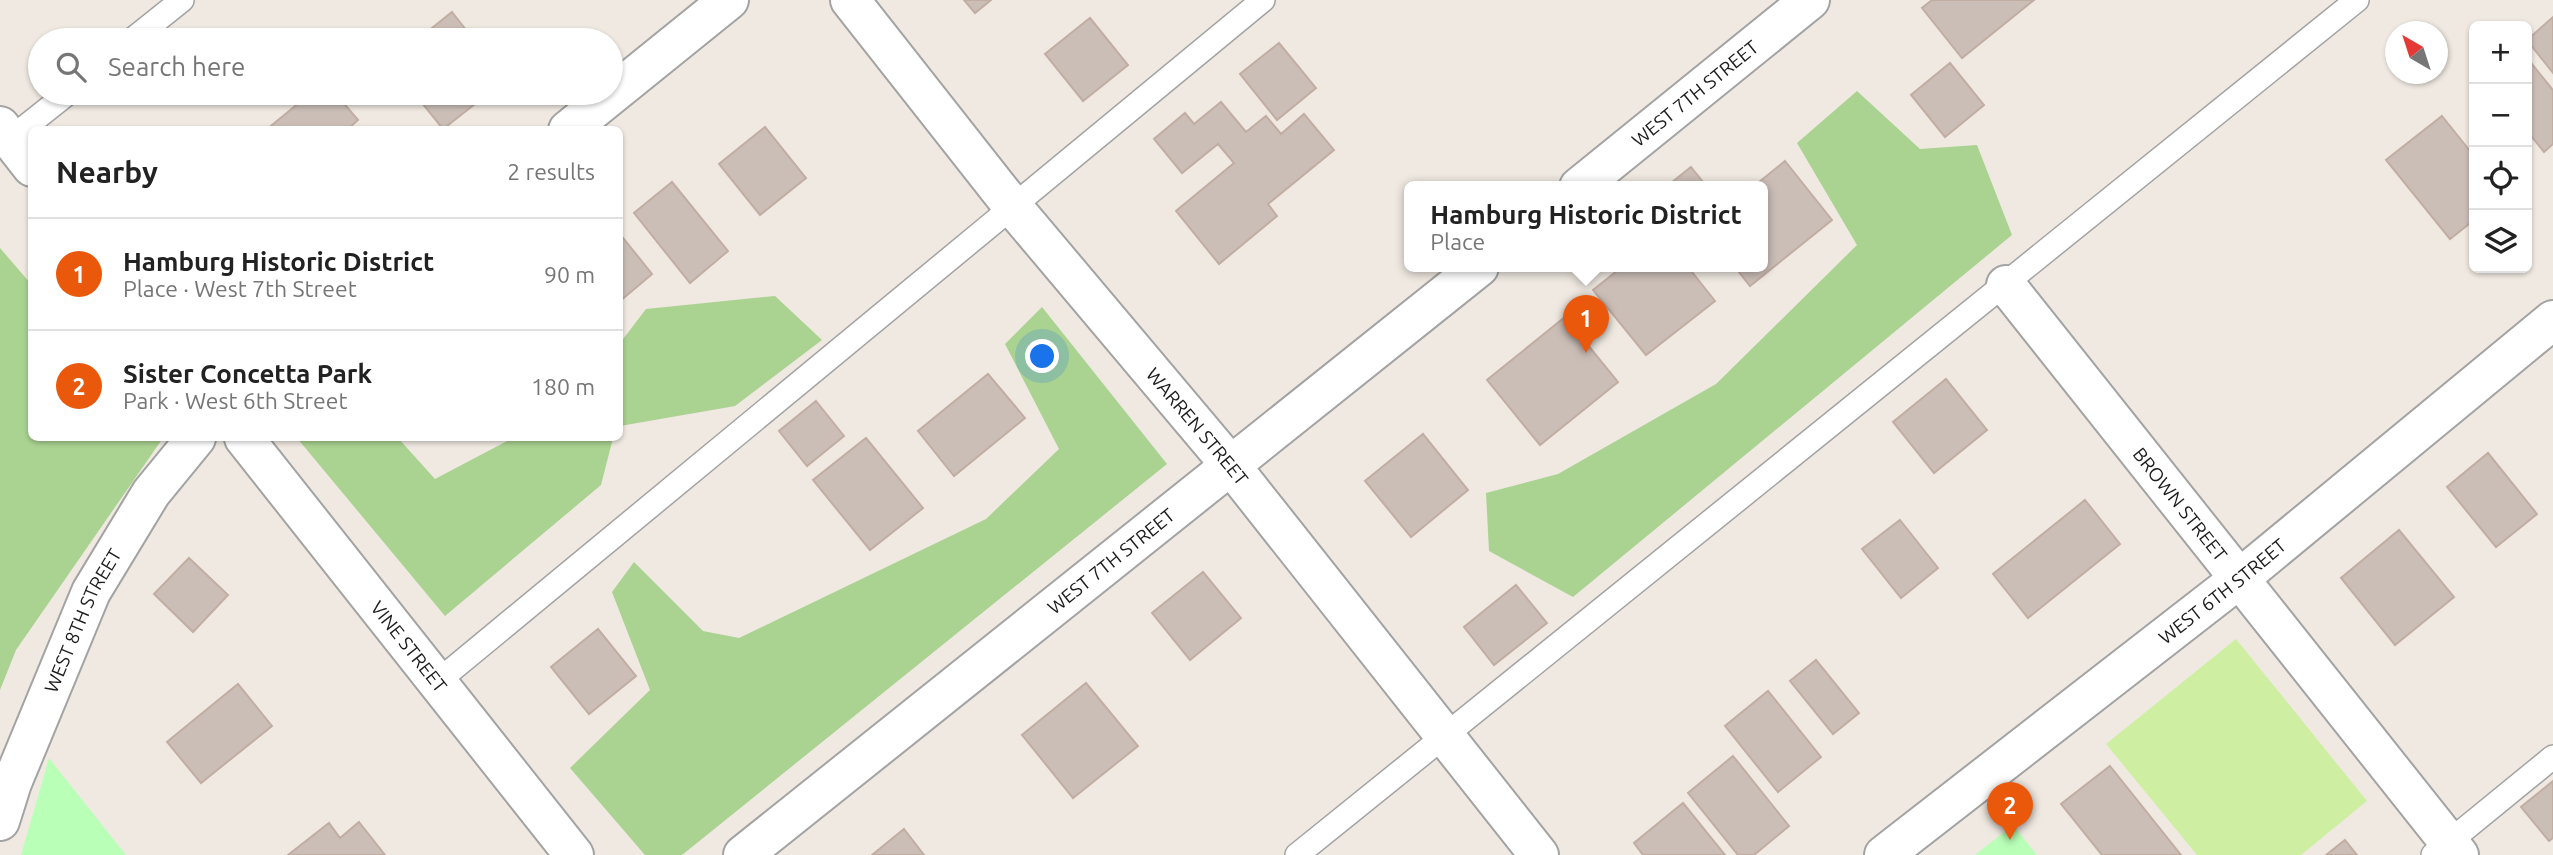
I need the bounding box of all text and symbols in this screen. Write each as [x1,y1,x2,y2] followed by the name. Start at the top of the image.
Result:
[2385,21,2448,84] north arrow
[2469,21,2532,273] map controls
[2469,21,2532,84] button: +
[28,28,623,105] search box
[1627,35,1763,151] street label: WEST 7TH STREET
[52,48,90,86] icon: search
[108,52,245,81] text: Search here
[2469,84,2532,147] button: −
[2469,147,2532,210] button: locate
[56,155,158,189] text: Nearby
[507,159,595,184] text: 2 results
[1404,181,1768,272] popup
[1430,200,1742,229] text: Hamburg Historic District
[2469,210,2532,273] button: layers
[1430,229,1485,254] text: Place
[123,247,434,276] text: Hamburg Historic District
[73,262,85,287] text: 1
[544,262,595,287] text: 90 m
[123,276,357,301] text: Place · West 7th Street
[1563,295,1609,353] pin: 1
[1025,339,1059,373] your location
[123,359,372,388] text: Sister Concetta Park
[1142,363,1253,490] street label: WARREN STREET
[73,374,85,399] text: 2
[531,374,595,399] text: 180 m
[123,388,347,413] text: Park · West 6th Street
[2129,443,2232,566] street label: BROWN STREET
[1043,503,1179,618] street label: WEST 7TH STREET
[2154,534,2291,648] street label: WEST 6TH STREET
[40,544,126,696] street label: WEST 8TH STREET
[366,597,452,697] street label: VINE STREET
[1987,782,2033,840] pin: 2

